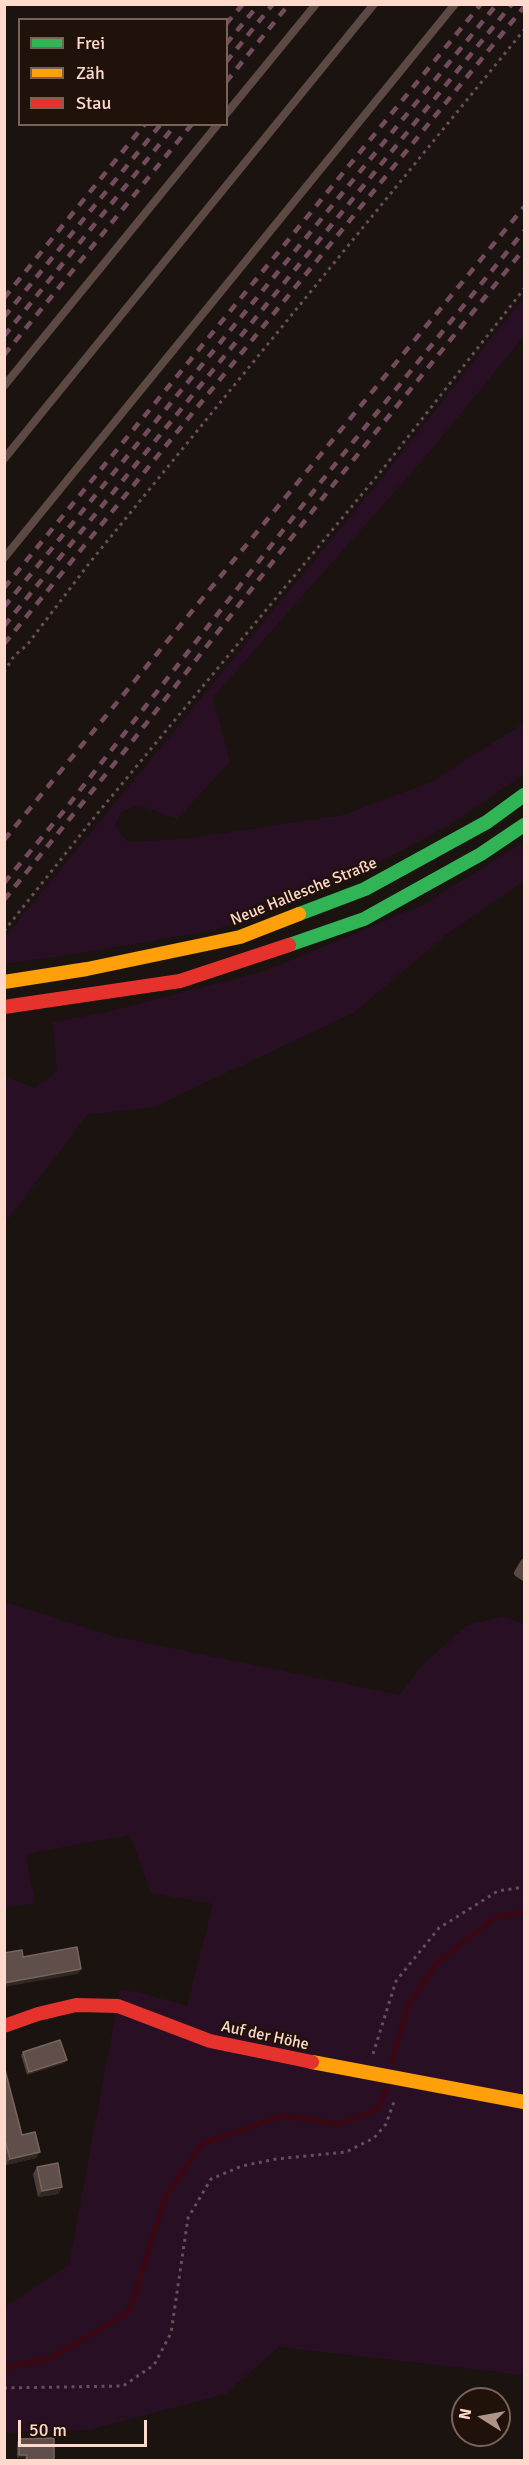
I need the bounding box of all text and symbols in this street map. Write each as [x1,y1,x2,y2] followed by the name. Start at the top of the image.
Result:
[18,18,228,126] legend
[76,32,105,54] text: Frei
[76,62,105,84] text: Zäh
[76,92,111,114] text: Stau
[228,854,380,930] street label: Neue Hallesche Straße
[219,2017,311,2055] street label: Auf der Höhe
[451,2387,511,2447] north arrow
[454,2407,476,2421] text: N
[21,2408,150,2446] scale bar
[29,2419,67,2441] text: 50 m

